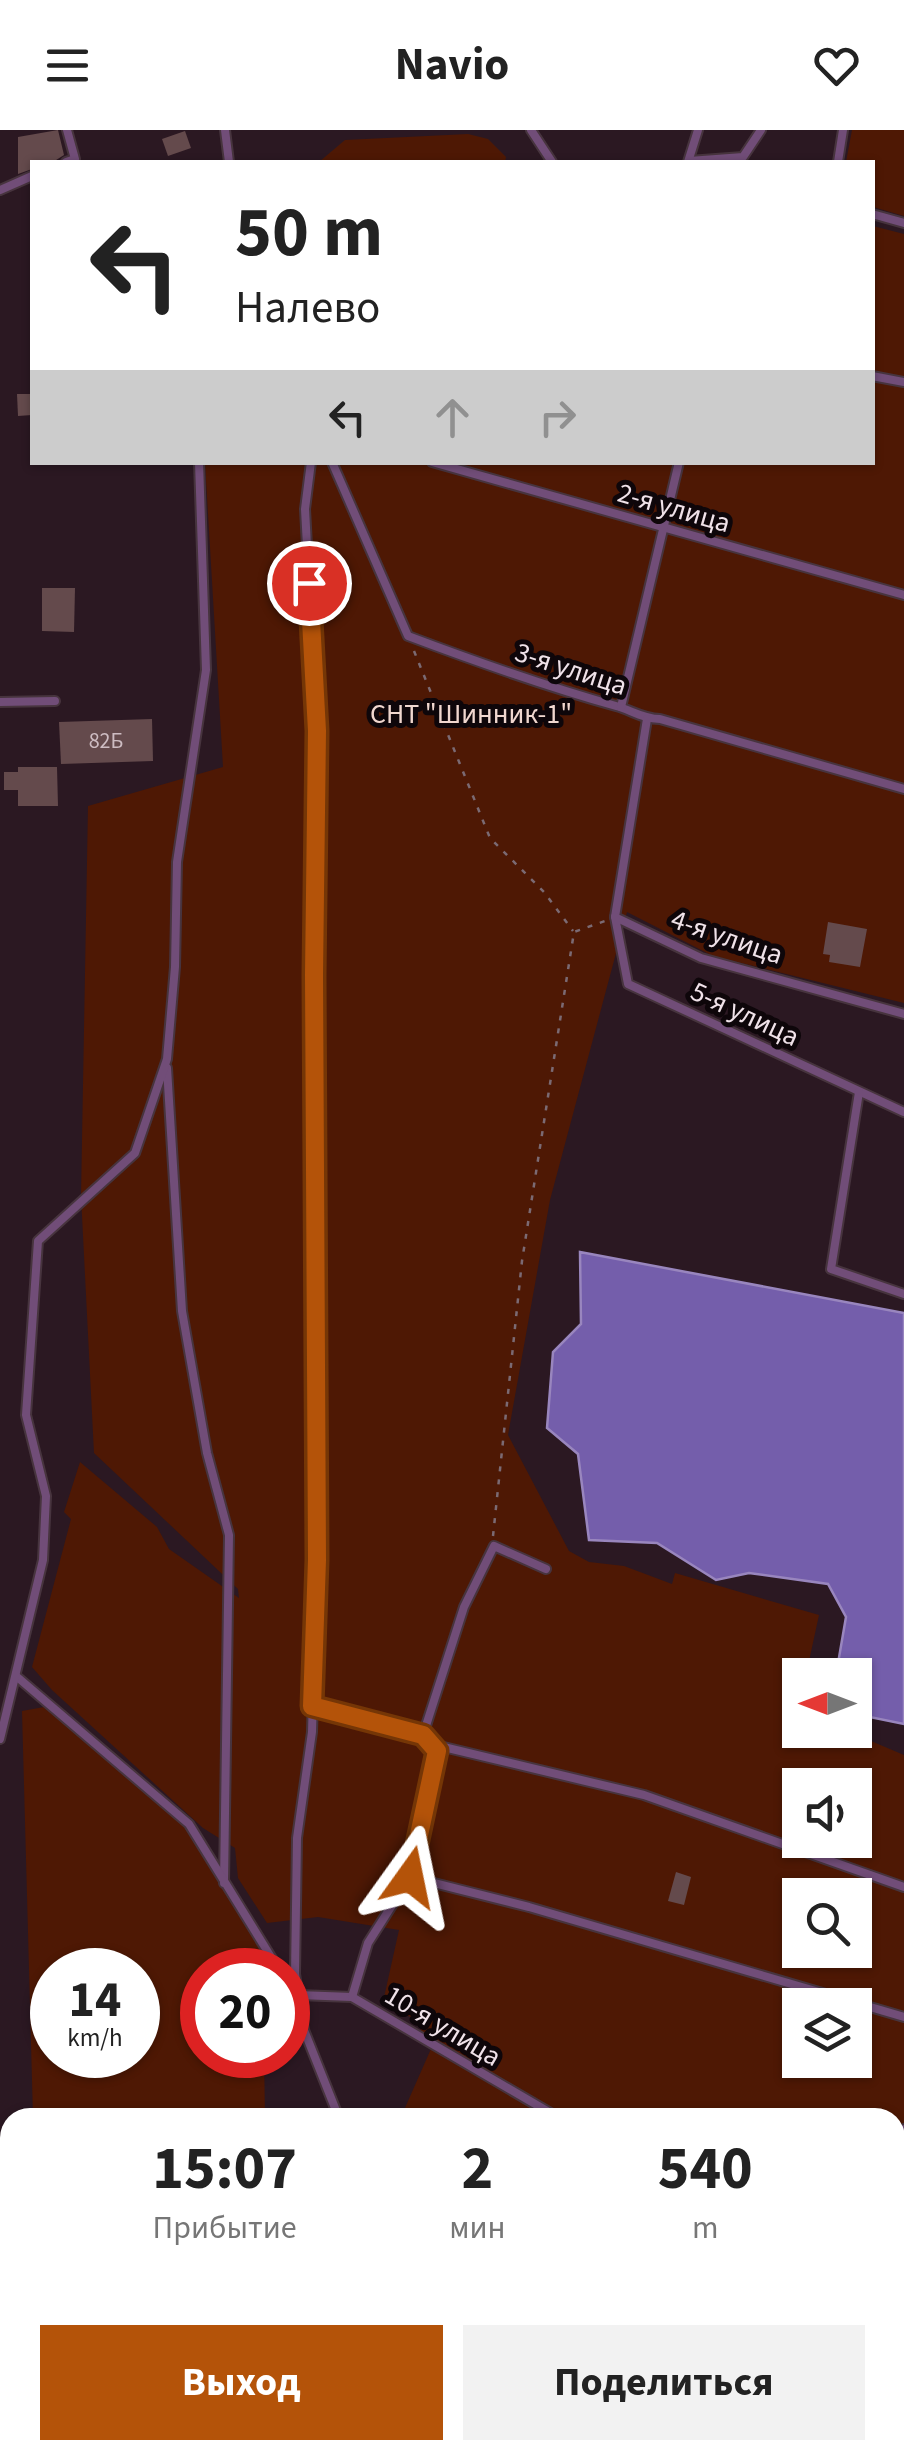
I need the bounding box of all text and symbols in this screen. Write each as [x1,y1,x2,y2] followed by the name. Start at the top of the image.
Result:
[395,33,509,97] text: Navio
[40,38,95,93] icon: menu
[809,38,864,93] icon: heart
[235,183,383,283] text: 50 m
[70,200,200,330] icon: left
[235,276,381,340] text: Налево
[320,390,375,445] icon: left
[425,390,480,445] icon: ahead
[530,390,585,445] icon: right
[613,473,735,543] street label: 2-я улица
[267,541,352,626] pin
[282,556,337,611] icon: arrive
[510,632,632,706] street label: 3-я улица
[370,694,572,734] park label: СНТ "Шинник-1"
[89,725,123,757] house number: 82Б
[666,899,788,975] street label: 4-я улица
[684,971,806,1057] street label: 5-я улица
[782,1658,872,1748] north arrow
[782,1658,872,2078] map controls
[782,1768,872,1858] button: sound
[358,1825,462,1929] position arrow
[782,1878,872,1968] button: search
[180,1948,310,2078] speed limit sign: 20
[69,1965,121,2036] text: 14
[377,1975,509,2077] street label: 10-я улица
[782,1988,872,2078] button: layers
[67,2020,123,2056] text: km/h
[152,2127,297,2212] text: 15:07
[461,2127,493,2212] text: 2
[658,2127,753,2212] text: 540
[153,2205,297,2251] text: Прибытие
[449,2205,506,2251] text: мин
[692,2205,719,2251] text: m
[40,2325,443,2440] button: Выход
[463,2325,865,2440] button: Поделиться

